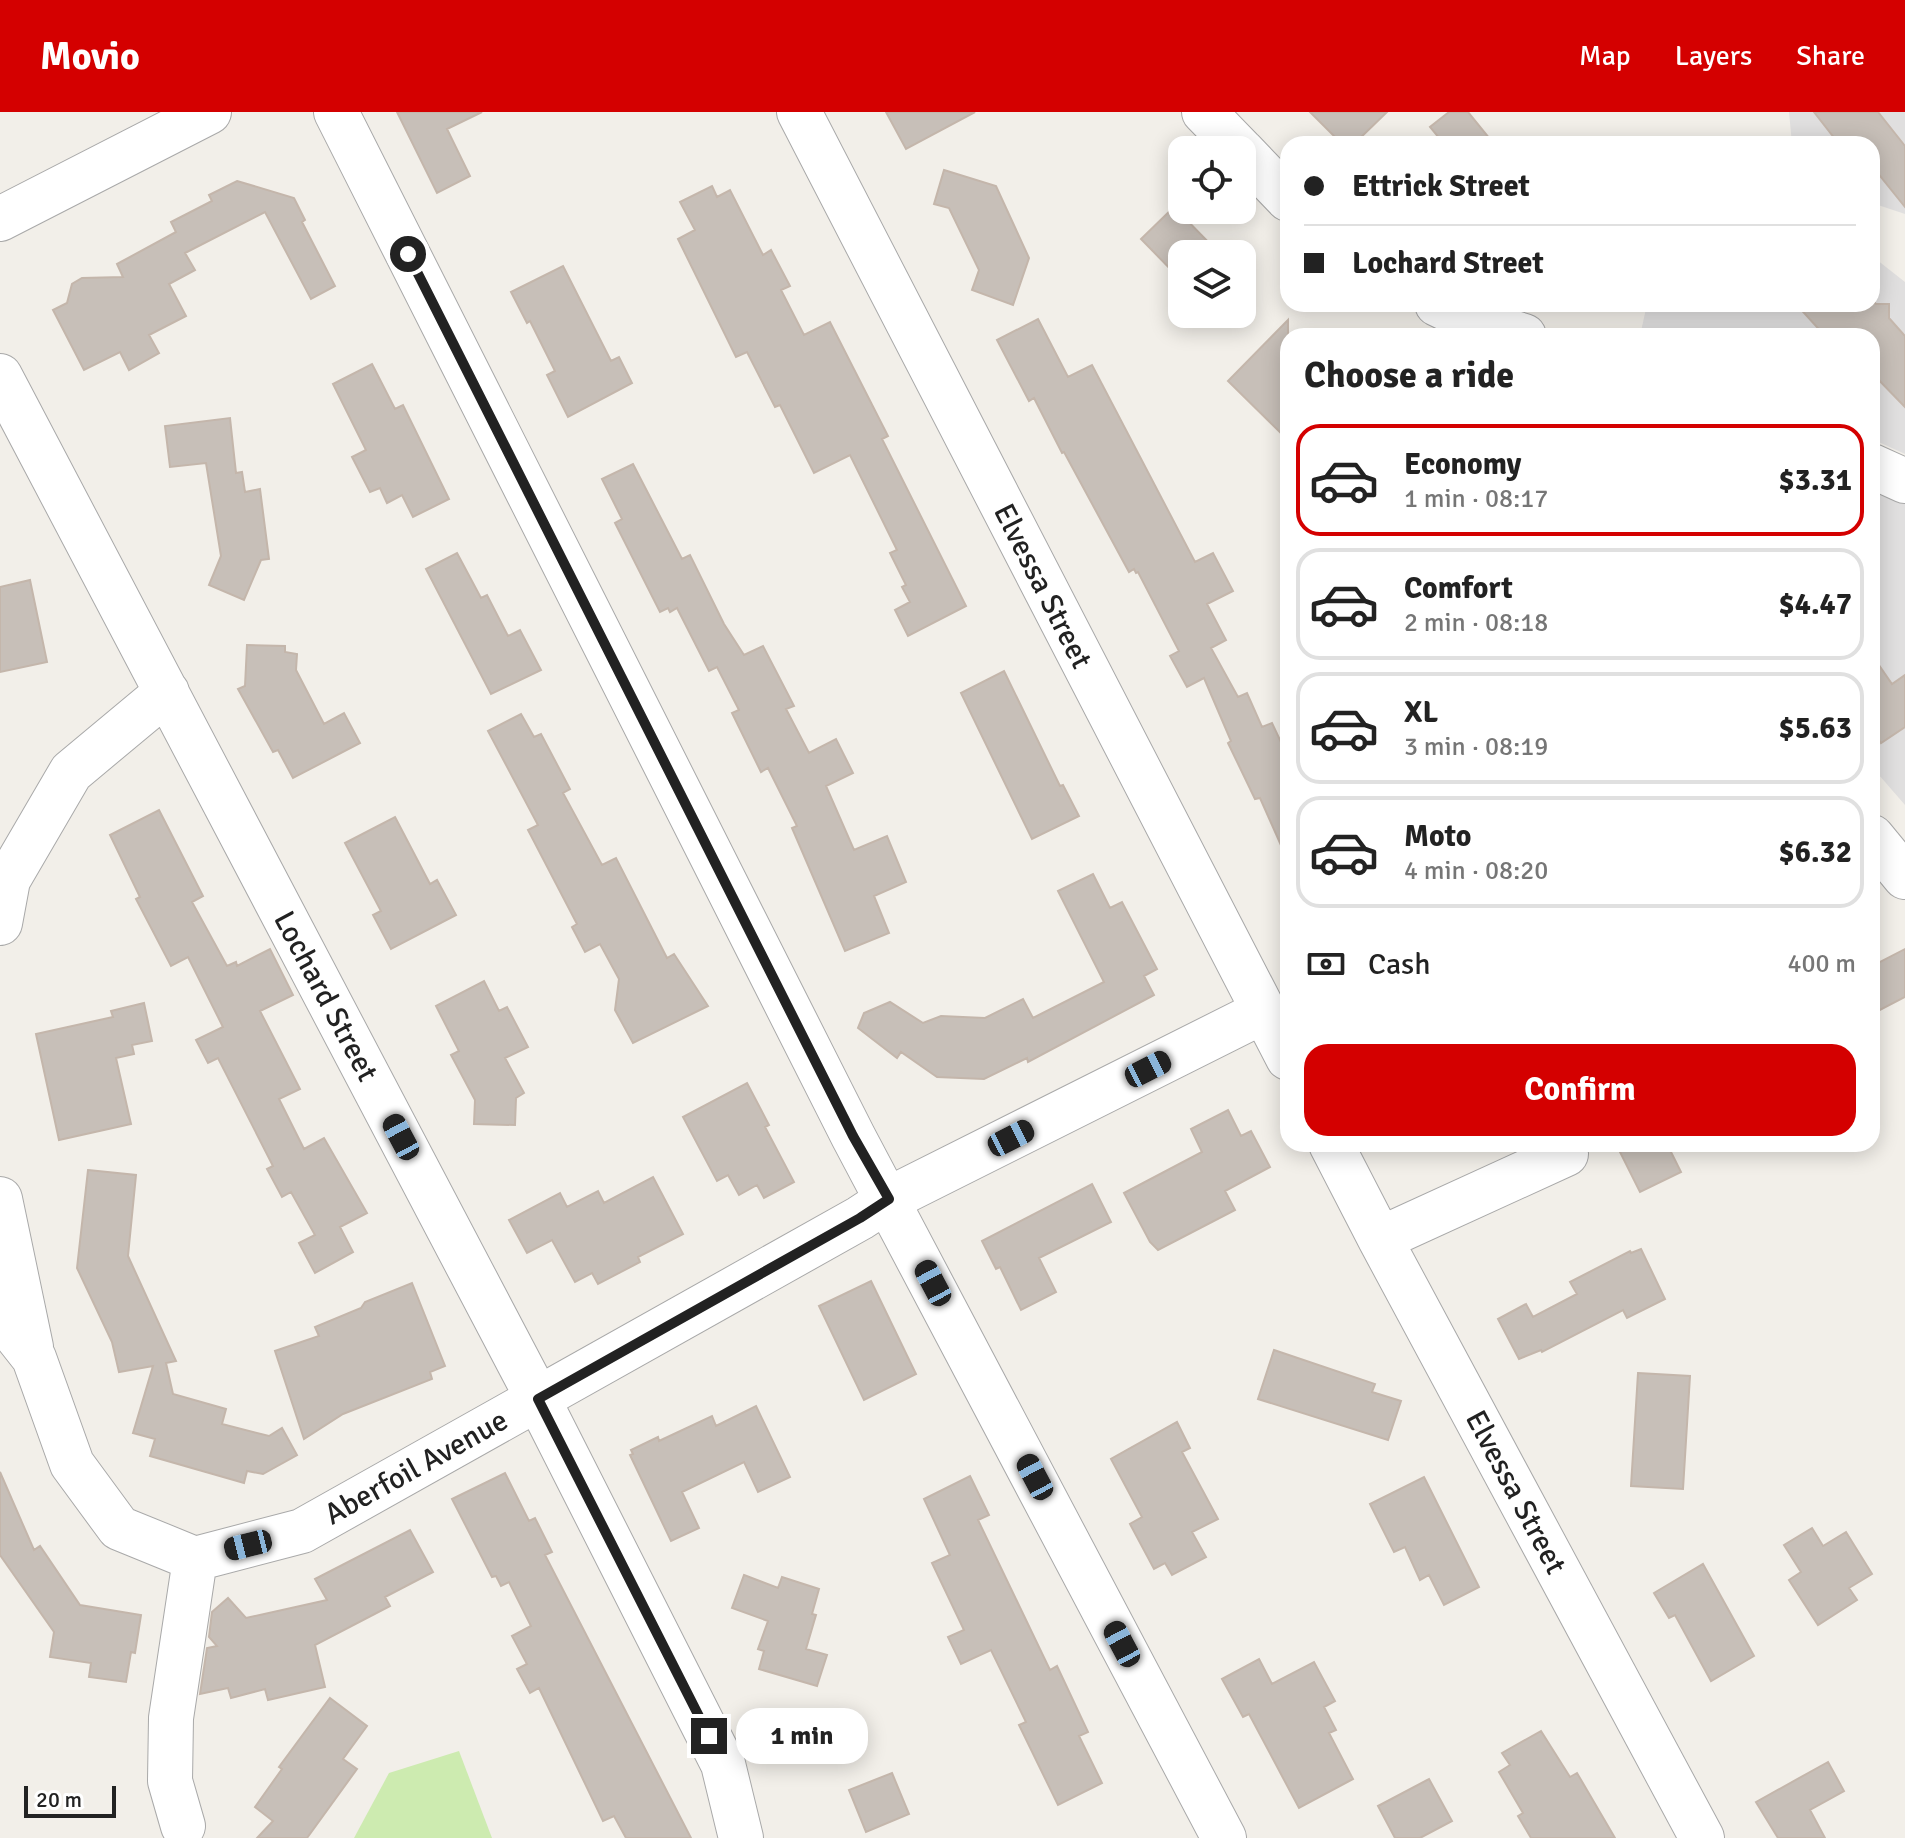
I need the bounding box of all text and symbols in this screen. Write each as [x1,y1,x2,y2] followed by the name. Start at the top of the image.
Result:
[40,33,140,80] text: Movio
[1579,39,1631,73] text: Map
[1675,39,1752,73] text: Layers
[1796,39,1865,73] text: Share
[1168,136,1256,328] map controls
[1168,136,1256,224] button: locate
[1352,168,1530,205] text: Ettrick Street
[390,236,426,272] route start
[1168,240,1256,328] button: layers
[1352,245,1544,282] text: Lochard Street
[1304,353,1514,398] text: Choose a ride
[1308,444,1380,516] icon: car
[1404,446,1521,483] text: Economy
[1779,462,1852,499] text: $3.31
[1404,483,1548,515] text: 1 min · 08:17
[985,498,1100,675] street label: Elvessa Street
[1308,568,1380,640] icon: car
[1404,570,1513,607] text: Comfort
[1779,586,1852,623] text: $4.47
[1404,607,1548,639] text: 2 min · 08:18
[1308,692,1380,764] icon: car
[1404,694,1438,731] text: XL
[1779,710,1852,747] text: $5.63
[1404,731,1548,763] text: 3 min · 08:19
[1308,816,1380,888] icon: car
[1404,818,1471,855] text: Moto
[1779,834,1852,871] text: $6.32
[1404,855,1548,887] text: 4 min · 08:20
[265,905,386,1088] street label: Lochard Street
[1304,942,1348,986] icon: cash
[1368,946,1431,983] text: Cash
[1787,948,1856,980] text: 400 m
[1304,1044,1856,1136] button: Confirm
[1121,1047,1175,1091] car
[379,1110,423,1164] car
[984,1116,1038,1160] car
[911,1256,955,1310] car
[318,1402,514,1533] street label: Aberfoil Avenue
[1457,1404,1574,1580] street label: Elvessa Street
[1013,1450,1057,1504] car
[222,1528,274,1562] car
[1100,1617,1144,1671] car
[737,1708,869,1764] callout: 1 min
[691,1718,727,1754] route end
[771,1720,833,1752] text: 1 min
[24,1782,116,1818] scale bar
[36,1786,82,1813] text: 20 m

